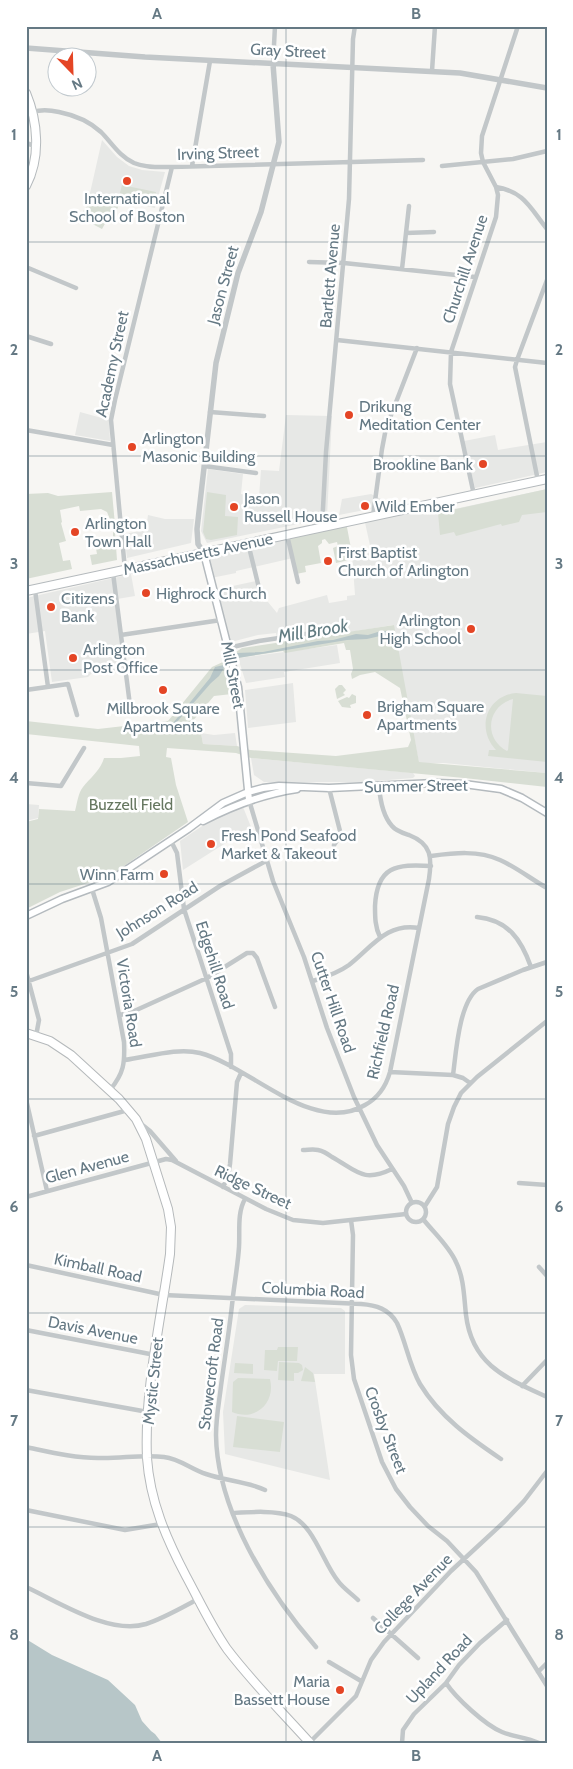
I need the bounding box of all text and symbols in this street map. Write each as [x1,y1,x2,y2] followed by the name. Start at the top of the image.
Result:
[152,4,162,23] text: A
[411,4,421,23] text: B
[250,40,327,63] street label: Gray Street
[48,48,98,98] north arrow
[69,74,85,94] text: N
[11,125,17,144] text: 1
[556,125,562,144] text: 1
[177,142,260,164] street label: Irving Street
[121,175,133,187] marker: International School of Boston
[69,189,185,226] place label: International School of Boston
[439,212,491,326] street label: Churchill Avenue
[316,223,344,329] street label: Bartlett Avenue
[203,243,243,327] street label: Jason Street
[91,308,133,419] street label: Academy Street
[10,340,18,359] text: 2
[555,340,563,359] text: 2
[359,397,481,434] place label: Drikung Meditation Center
[343,409,355,421] marker: Drikung Meditation Center
[142,429,256,466] place label: Arlington Masonic Building
[126,441,138,453] marker: Arlington Masonic Building
[373,455,474,474] place label: Brookline Bank
[477,458,489,470] marker: Brookline Bank
[243,489,338,526] place label: Jason Russell House
[375,497,455,516] place label: Wild Ember
[359,500,371,512] marker: Wild Ember
[228,501,240,513] marker: Jason Russell House
[85,514,152,551] place label: Arlington Town Hall
[69,526,81,538] marker: Arlington Town Hall
[121,529,275,579] street label: Massachusetts Avenue
[338,543,469,580] place label: First Baptist Church of Arlington
[10,554,18,573] text: 3
[555,554,563,573] text: 3
[322,555,334,567] marker: First Baptist Church of Arlington
[156,584,267,603] place label: Highrock Church
[140,587,152,599] marker: Highrock Church
[61,589,115,626] place label: Citizens Bank
[45,601,57,613] marker: Citizens Bank
[380,611,461,648] place label: Arlington High School
[275,614,351,648] water label: Mill Brook
[465,623,477,635] marker: Arlington High School
[83,640,158,677] place label: Arlington Post Office
[217,640,249,711] street label: Mill Street
[67,652,79,664] marker: Arlington Post Office
[157,684,169,696] marker: Millbrook Square Apartments
[377,697,484,734] place label: Brigham Square Apartments
[106,699,220,736] place label: Millbrook Square Apartments
[361,709,373,721] marker: Brigham Square Apartments
[9,768,19,787] text: 4
[554,768,564,787] text: 4
[364,776,469,796] street label: Summer Street
[89,795,173,814] park label: Buzzell Field
[221,826,357,863] place label: Fresh Pond Seafood Market & Takeout
[205,838,217,850] marker: Fresh Pond Seafood Market & Takeout
[80,865,154,884] place label: Winn Farm
[158,868,170,880] marker: Winn Farm
[112,877,201,943] street label: Johnson Road
[192,919,238,1011] street label: Edgehill Road
[307,949,359,1055] street label: Cutter Hill Road
[113,957,145,1049] street label: Victoria Road
[10,982,18,1001] text: 5
[555,982,563,1001] text: 5
[363,983,403,1081] street label: Richfield Road
[43,1147,131,1187] street label: Glen Avenue
[212,1161,295,1213] street label: Ridge Street
[10,1197,19,1216] text: 6
[555,1197,564,1216] text: 6
[52,1249,144,1287] street label: Kimball Road
[261,1278,365,1302] street label: Columbia Road
[46,1312,140,1348] street label: Davis Avenue
[195,1317,227,1431] street label: Stowecroft Road
[139,1336,167,1426] street label: Mystic Street
[361,1384,411,1477] street label: Crosby Street
[10,1411,19,1430] text: 7
[555,1411,564,1430] text: 7
[370,1550,456,1638] street label: College Avenue
[9,1625,19,1644] text: 8
[554,1625,564,1644] text: 8
[402,1630,476,1708] street label: Upland Road
[234,1672,330,1709] place label: Maria Bassett House
[334,1684,346,1696] marker: Maria Bassett House
[152,1746,162,1765] text: A
[411,1746,421,1765] text: B

